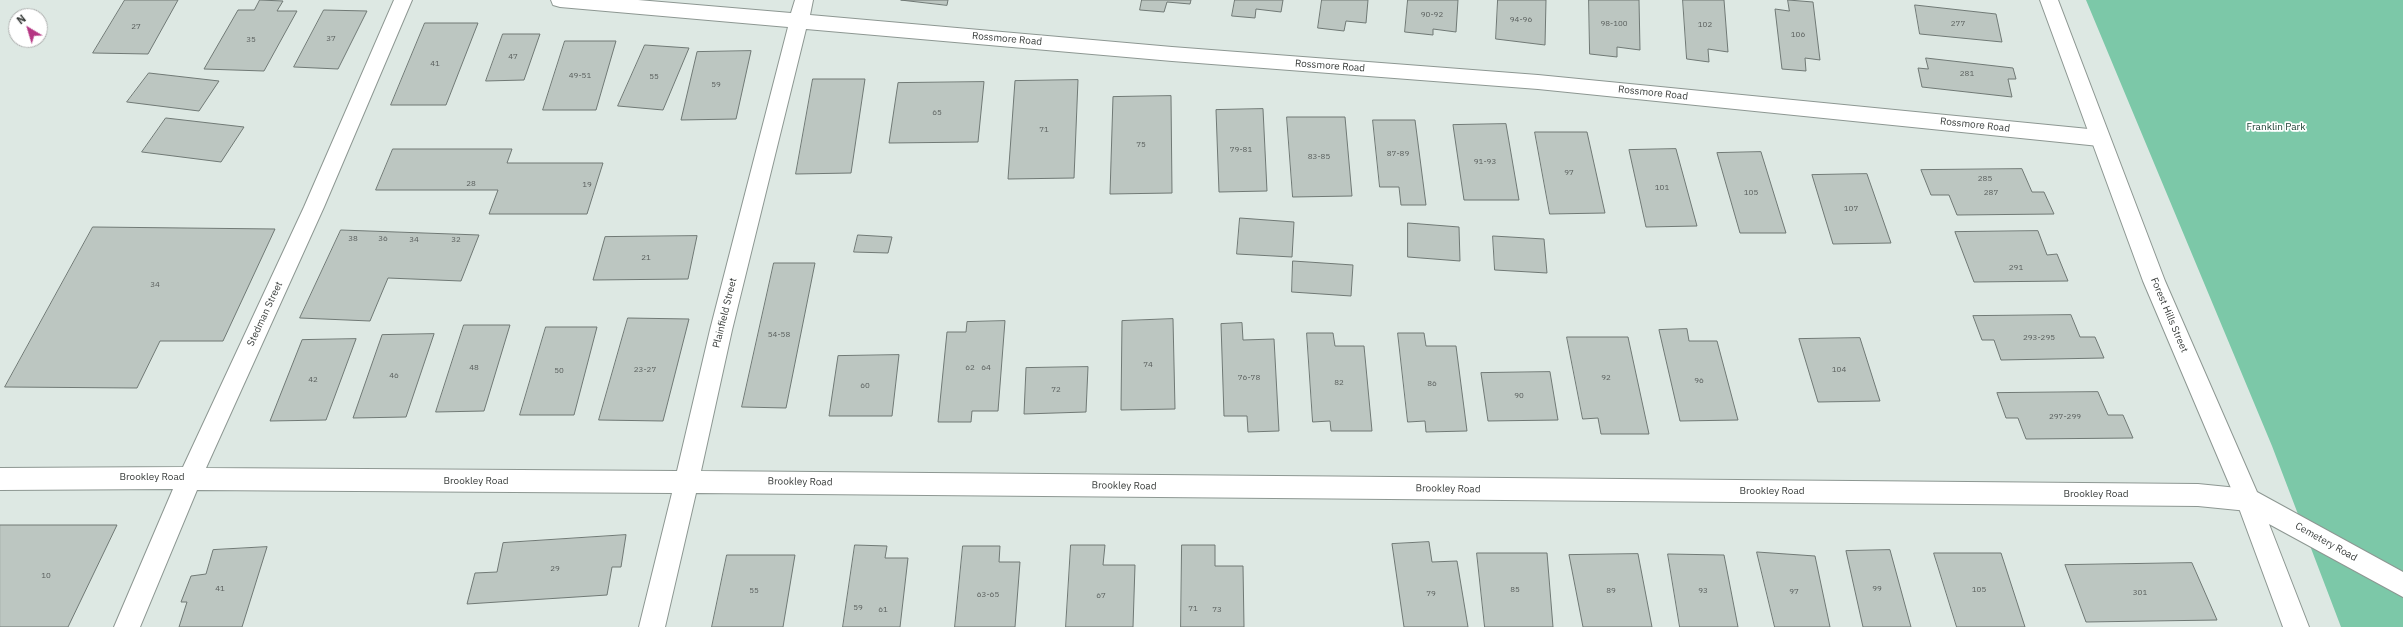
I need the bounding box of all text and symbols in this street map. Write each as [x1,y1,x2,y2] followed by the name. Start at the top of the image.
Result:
[8,8,48,48] north arrow
[1421,10,1443,20] house number: 90-92
[14,11,29,27] text: N
[1510,15,1532,25] house number: 94-96
[1600,19,1628,29] house number: 98-100
[1951,19,1965,29] house number: 277
[1698,20,1712,30] house number: 102
[131,22,141,32] house number: 27
[971,30,1043,48] street label: Rossmore Road
[1791,30,1805,40] house number: 106
[326,34,336,44] house number: 37
[246,35,256,45] house number: 35
[508,52,518,62] house number: 47
[1295,58,1365,74] street label: Rossmore Road
[430,59,440,69] house number: 41
[1960,69,1974,79] house number: 281
[569,71,591,81] house number: 49-51
[649,72,659,82] house number: 55
[711,80,721,90] house number: 59
[1617,83,1689,103] street label: Rossmore Road
[932,108,942,118] house number: 65
[1939,115,2011,135] street label: Rossmore Road
[2247,121,2305,133] park label: Franklin Park
[1039,125,1049,135] house number: 71
[1136,140,1146,150] house number: 75
[1230,145,1252,155] house number: 79-81
[1387,149,1409,159] house number: 87-89
[1308,152,1330,162] house number: 83-85
[1474,157,1496,167] house number: 91-93
[1564,168,1574,178] house number: 97
[1978,174,1992,184] house number: 285
[466,179,476,189] house number: 28
[582,180,592,190] house number: 19
[1655,183,1669,193] house number: 101
[1744,188,1758,198] house number: 105
[1984,188,1998,198] house number: 287
[1844,204,1858,214] house number: 107
[348,234,358,244] house number: 38
[378,234,388,244] house number: 36
[409,235,419,245] house number: 34
[451,235,461,245] house number: 32
[641,253,651,263] house number: 21
[2009,263,2023,273] house number: 291
[2148,276,2190,354] street label: Forest Hills Street
[710,277,740,349] street label: Plainfield Street
[150,280,160,290] house number: 34
[245,280,285,348] street label: Stedman Street
[768,330,790,340] house number: 54-58
[2023,333,2055,343] house number: 293-295
[1143,360,1153,370] house number: 74
[469,363,479,373] house number: 48
[965,363,975,373] house number: 62
[981,363,991,373] house number: 64
[634,365,656,375] house number: 23-27
[1832,365,1846,375] house number: 104
[554,366,564,376] house number: 50
[389,371,399,381] house number: 46
[1238,373,1260,383] house number: 76-78
[1601,373,1611,383] house number: 92
[308,375,318,385] house number: 42
[1694,376,1704,386] house number: 96
[1334,378,1344,388] house number: 82
[1427,379,1437,389] house number: 86
[860,381,870,391] house number: 60
[1051,385,1061,395] house number: 72
[1514,391,1524,401] house number: 90
[2049,412,2081,422] house number: 297-299
[119,471,185,483] street label: Brookley Road
[443,475,509,487] street label: Brookley Road
[767,475,833,489] street label: Brookley Road
[1091,479,1157,493] street label: Brookley Road
[1415,482,1481,496] street label: Brookley Road
[1739,485,1805,497] street label: Brookley Road
[2063,488,2129,500] street label: Brookley Road
[2293,520,2359,564] street label: Cemetery Road
[550,564,560,574] house number: 29
[41,571,51,581] house number: 10
[215,584,225,594] house number: 41
[1872,584,1882,594] house number: 99
[1510,585,1520,595] house number: 85
[1972,585,1986,595] house number: 105
[749,586,759,596] house number: 55
[1606,586,1616,596] house number: 89
[1698,586,1708,596] house number: 93
[1789,587,1799,597] house number: 97
[2133,588,2147,598] house number: 301
[1426,589,1436,599] house number: 79
[977,590,999,600] house number: 63-65
[1096,591,1106,601] house number: 67
[853,603,863,613] house number: 59
[1188,604,1198,614] house number: 71
[878,605,888,615] house number: 61
[1212,605,1222,615] house number: 73

